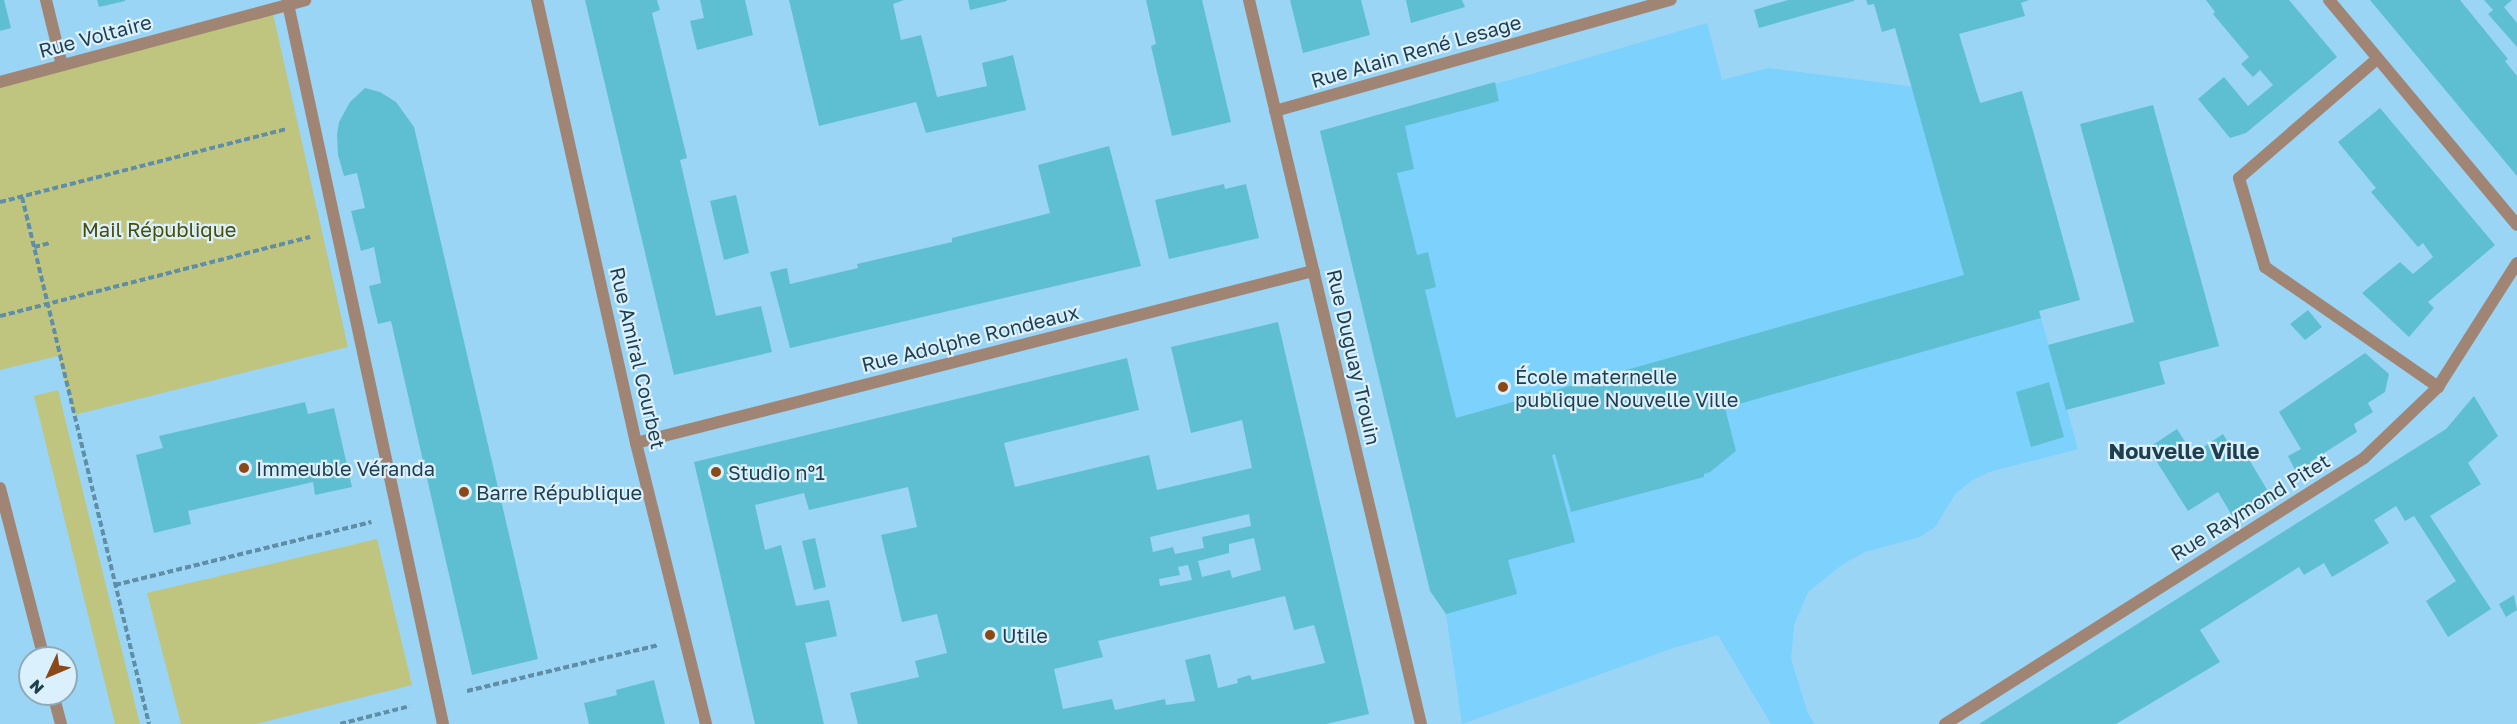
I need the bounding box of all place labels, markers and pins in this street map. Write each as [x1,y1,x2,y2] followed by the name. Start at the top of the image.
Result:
[1515,364,1738,411] place label: École maternelle publique Nouvelle Ville
[1496,380,1510,394] marker: École maternelle publique Nouvelle Ville
[256,456,435,480] place label: Immeuble Véranda
[728,460,825,484] place label: Studio n°1
[237,461,251,475] marker: Immeuble Véranda
[709,465,723,479] marker: Studio n°1
[476,480,642,504] place label: Barre République
[457,485,471,499] marker: Barre République
[1002,623,1048,647] place label: Utile
[983,628,997,642] marker: Utile

